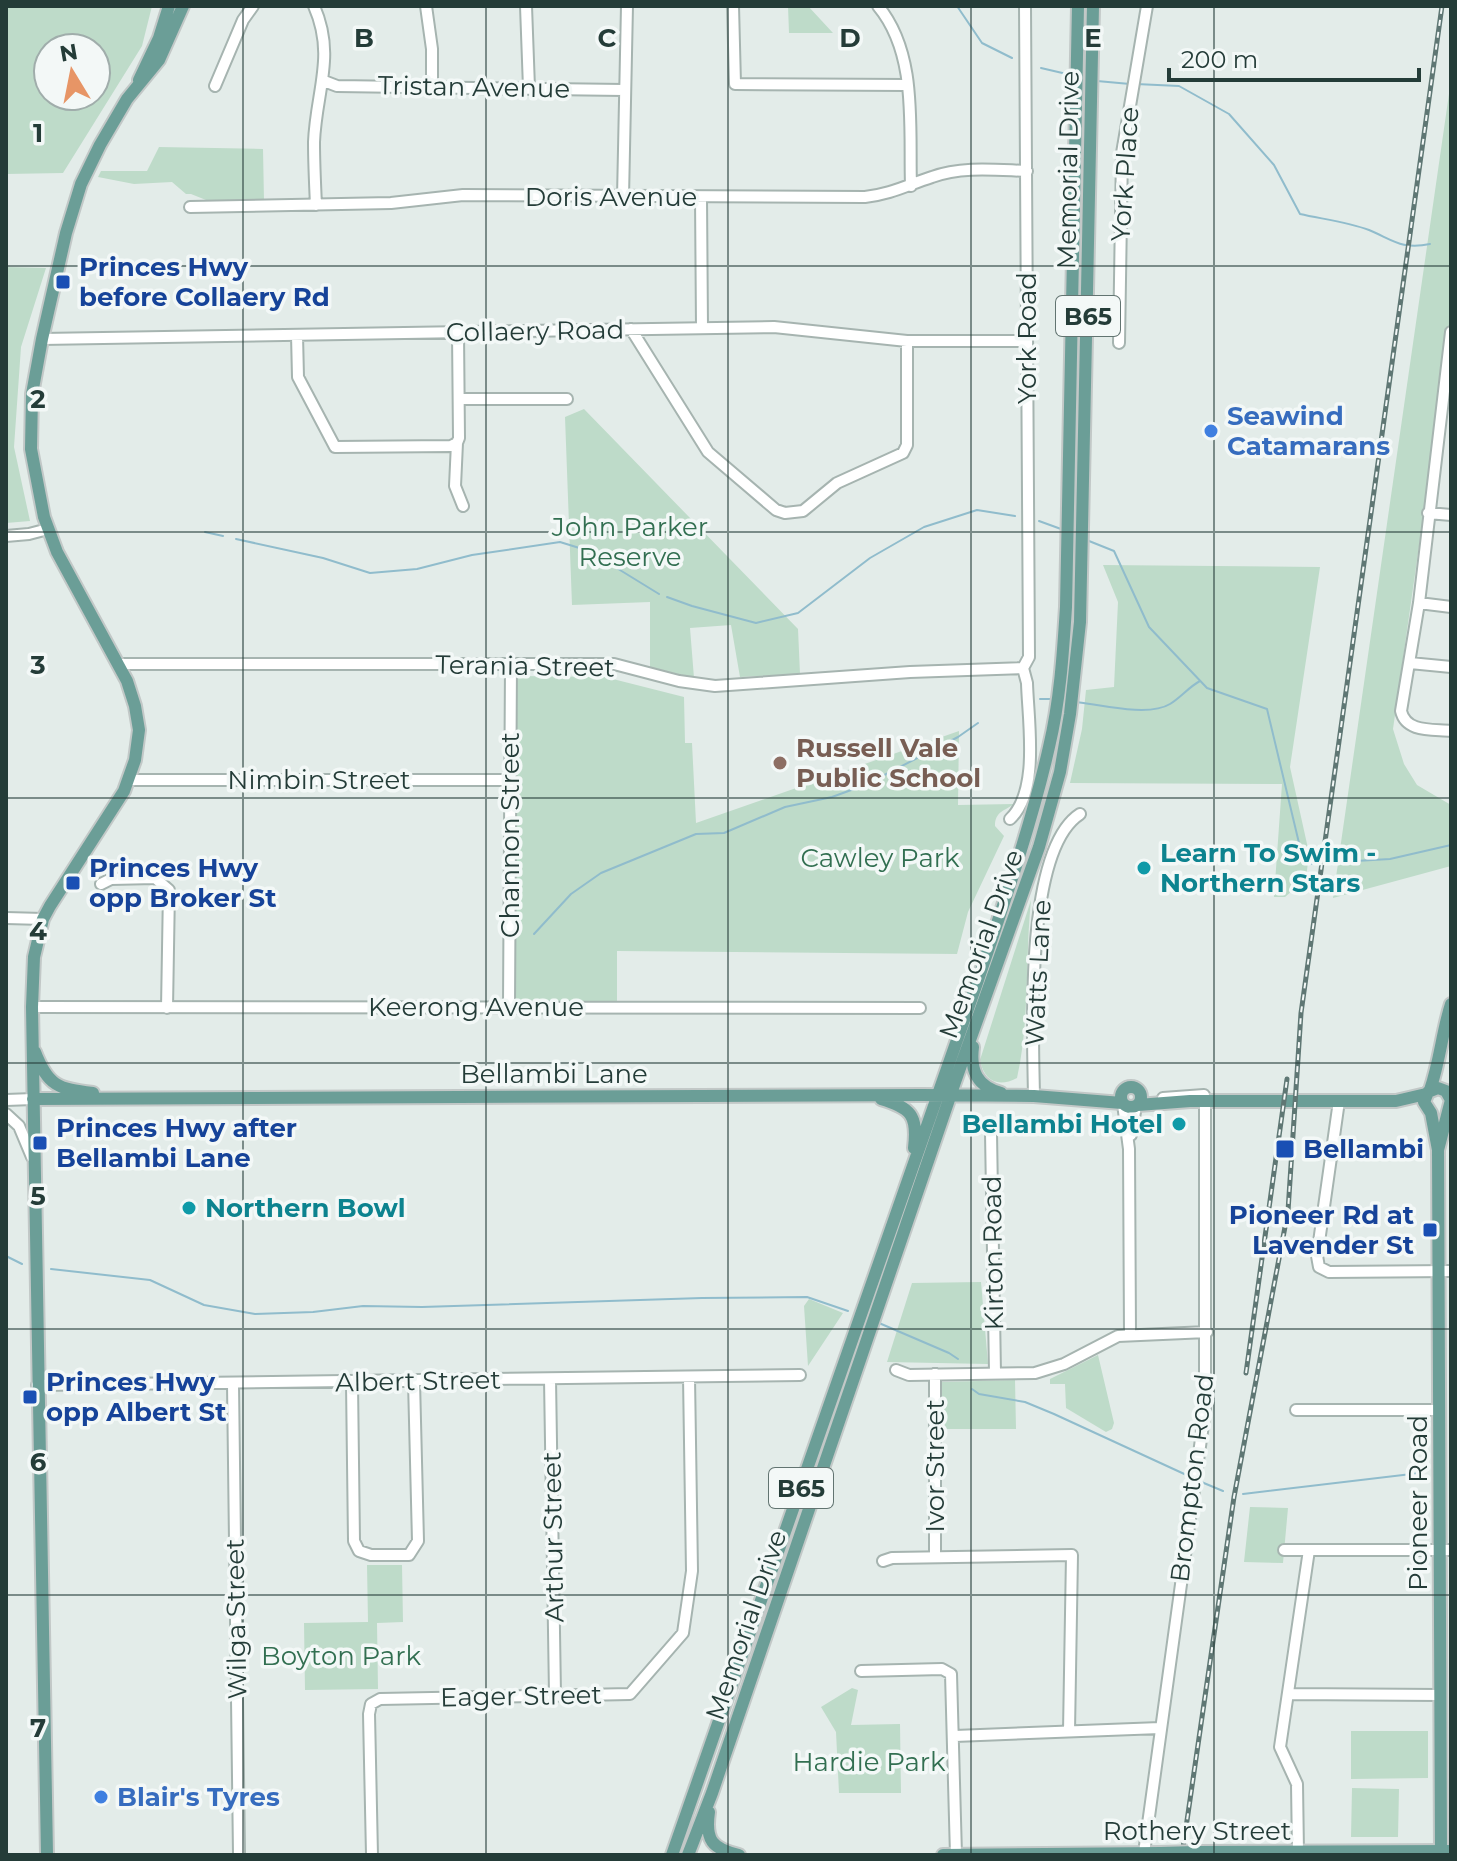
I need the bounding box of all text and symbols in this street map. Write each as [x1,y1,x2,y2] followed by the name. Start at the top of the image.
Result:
[354,22,374,54] text: B
[598,22,617,54] text: C
[839,22,861,54] text: D
[1084,22,1102,54] text: E
[32,32,112,112] north arrow
[1169,32,1419,82] scale bar
[58,38,80,68] text: N
[1181,45,1258,74] text: 200 m
[378,69,570,105] street label: Tristan Avenue
[1050,70,1086,270] street label: Memorial Drive
[1104,106,1146,242] street label: York Place
[33,117,43,149] text: 1
[525,181,697,213] street label: Doris Avenue
[79,251,330,313] place label: Princes Hwy before Collaery Rd
[1011,272,1043,404] street label: York Road
[54,273,72,291] marker: Princes Hwy before Collaery Rd
[1056,296,1120,336] road number: B65
[446,313,624,349] street label: Collaery Road
[30,383,46,415] text: 2
[1227,400,1390,462] place label: Seawind Catamarans
[1202,422,1220,440] marker: Seawind Catamarans
[551,511,708,573] park label: John Parker Reserve
[435,648,615,684] street label: Terania Street
[29,649,46,681] text: 3
[494,732,526,938] street label: Channon Street
[796,732,981,794] place label: Russell Vale Public School
[771,754,789,772] marker: Russell Vale Public School
[227,764,411,796] street label: Nimbin Street
[1160,837,1376,899] place label: Learn To Swim - Northern Stars
[801,842,960,874] park label: Cawley Park
[932,845,1030,1043] street label: Memorial Drive
[89,852,276,914] place label: Princes Hwy opp Broker St
[1135,859,1153,877] marker: Learn To Swim - Northern Stars
[64,874,82,892] marker: Princes Hwy opp Broker St
[1018,899,1058,1047] street label: Watts Lane
[29,915,47,947] text: 4
[368,991,584,1023] street label: Keerong Avenue
[460,1058,648,1090] street label: Bellambi Lane
[961,1108,1163,1140] place label: Bellambi Hotel
[56,1112,297,1174] place label: Princes Hwy after Bellambi Lane
[1170,1115,1188,1133] marker: Bellambi Hotel
[1303,1133,1424,1165] place label: Bellambi
[31,1134,49,1152] marker: Princes Hwy after Bellambi Lane
[1274,1138,1296,1160] marker: Bellambi
[976,1175,1010,1331] street label: Kirton Road
[30,1180,46,1212] text: 5
[205,1192,406,1224] place label: Northern Bowl
[180,1199,198,1217] marker: Northern Bowl
[1229,1199,1414,1261] place label: Pioneer Rd at Lavender St
[1421,1221,1439,1239] marker: Pioneer Rd at Lavender St
[335,1364,501,1398] street label: Albert Street
[46,1366,227,1428] place label: Princes Hwy opp Albert St
[1163,1372,1221,1584] street label: Brompton Road
[21,1388,39,1406] marker: Princes Hwy opp Albert St
[919,1399,951,1533] street label: Ivor Street
[1402,1415,1434,1591] street label: Pioneer Road
[30,1446,47,1478] text: 6
[536,1451,570,1623] street label: Arthur Street
[769,1468,833,1508] road number: B65
[698,1526,794,1724] street label: Memorial Drive
[219,1538,253,1700] street label: Wilga Street
[261,1640,421,1672] park label: Boyton Park
[440,1679,602,1713] street label: Eager Street
[30,1712,46,1744] text: 7
[792,1746,946,1778] park label: Hardie Park
[117,1781,280,1813] place label: Blair's Tyres
[92,1788,110,1806] marker: Blair's Tyres
[1103,1815,1291,1847] street label: Rothery Street

